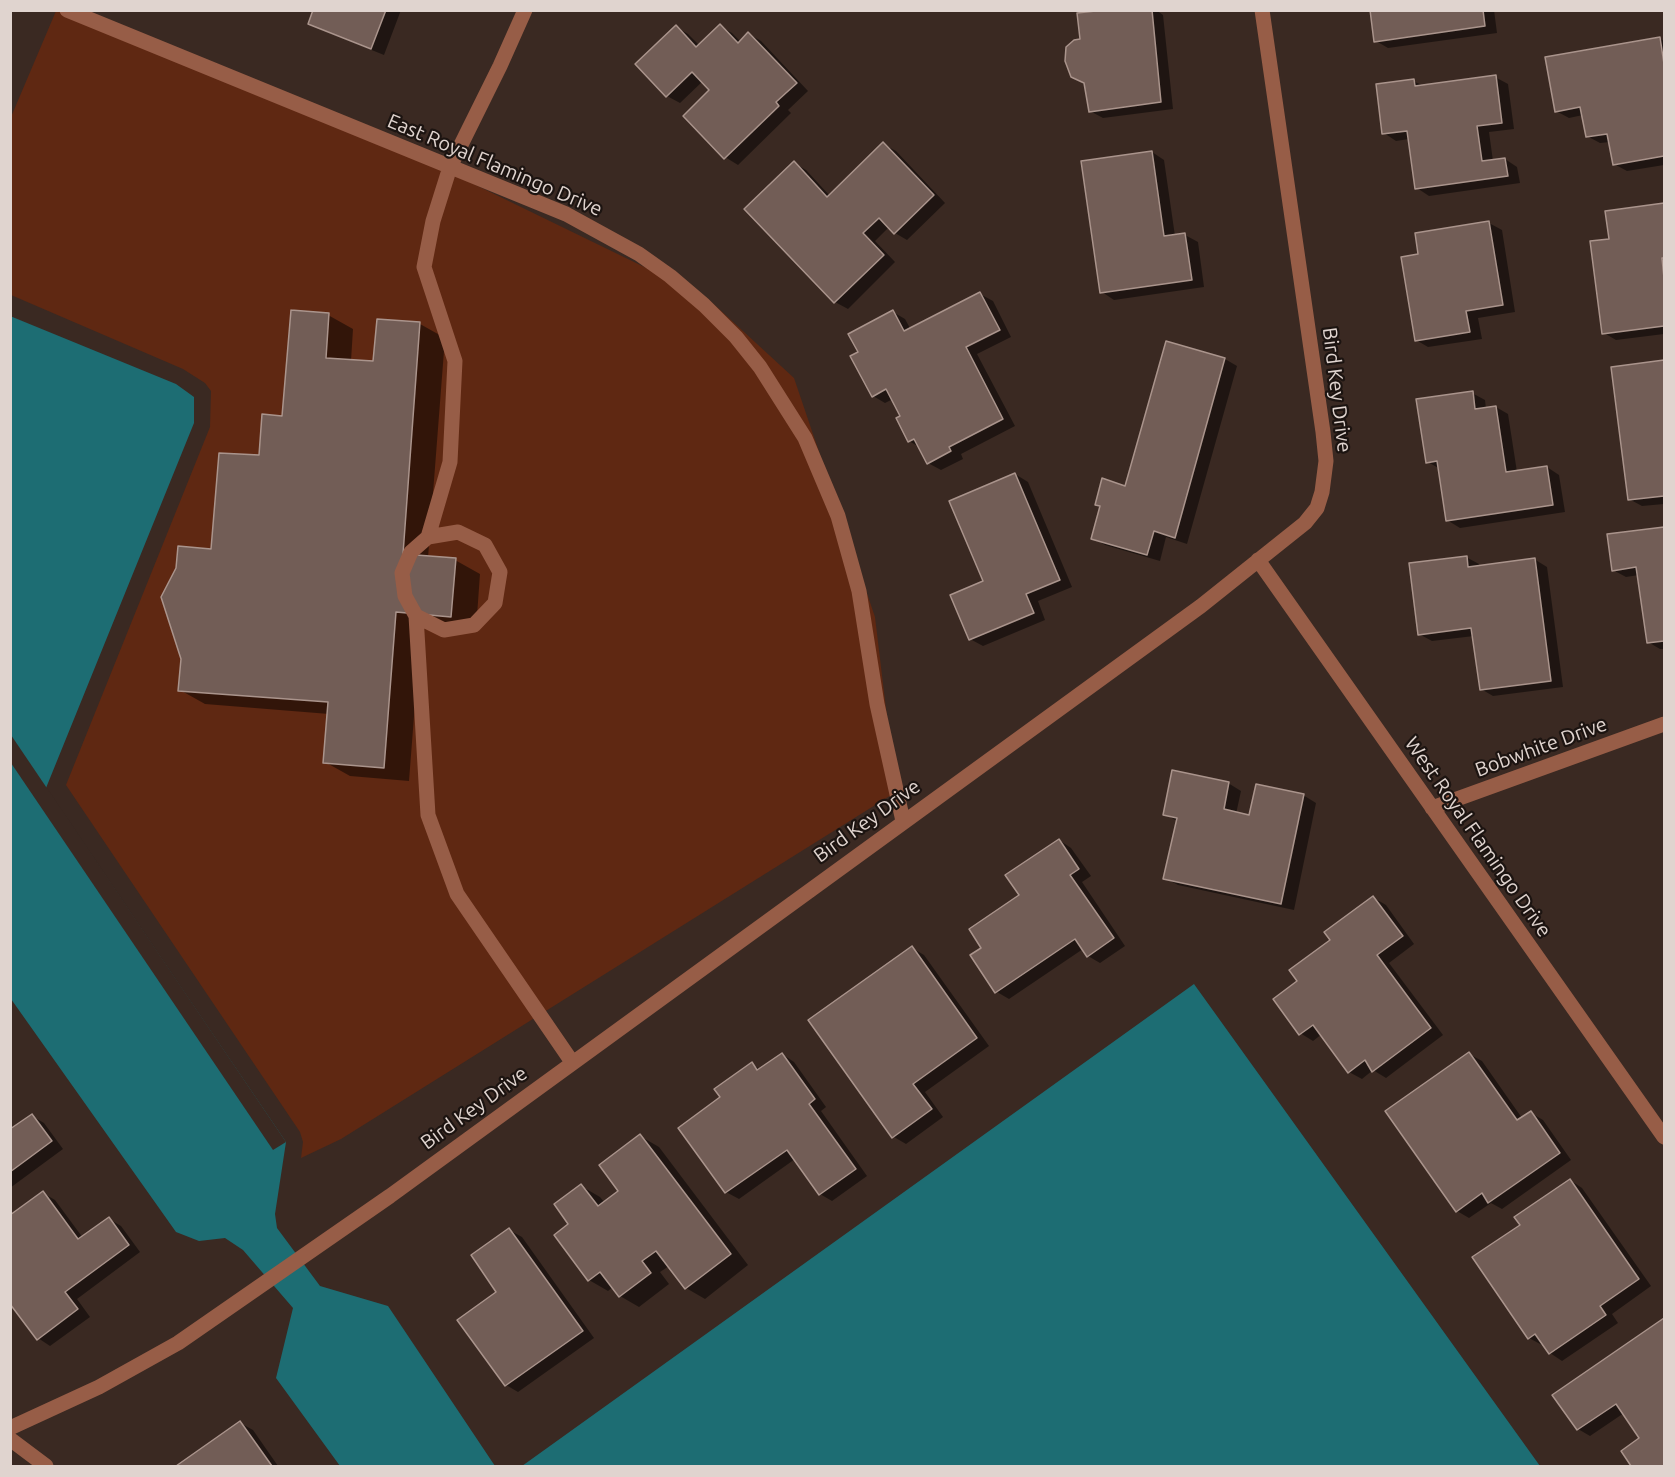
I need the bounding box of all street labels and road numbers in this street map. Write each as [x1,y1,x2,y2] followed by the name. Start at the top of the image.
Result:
[384,109,606,221] street label: East Royal Flamingo Drive
[1317,326,1357,454] street label: Bird Key Drive
[1472,712,1610,782] street label: Bobwhite Drive
[1400,732,1556,942] street label: West Royal Flamingo Drive
[809,774,925,868] street label: Bird Key Drive
[416,1061,532,1155] street label: Bird Key Drive

